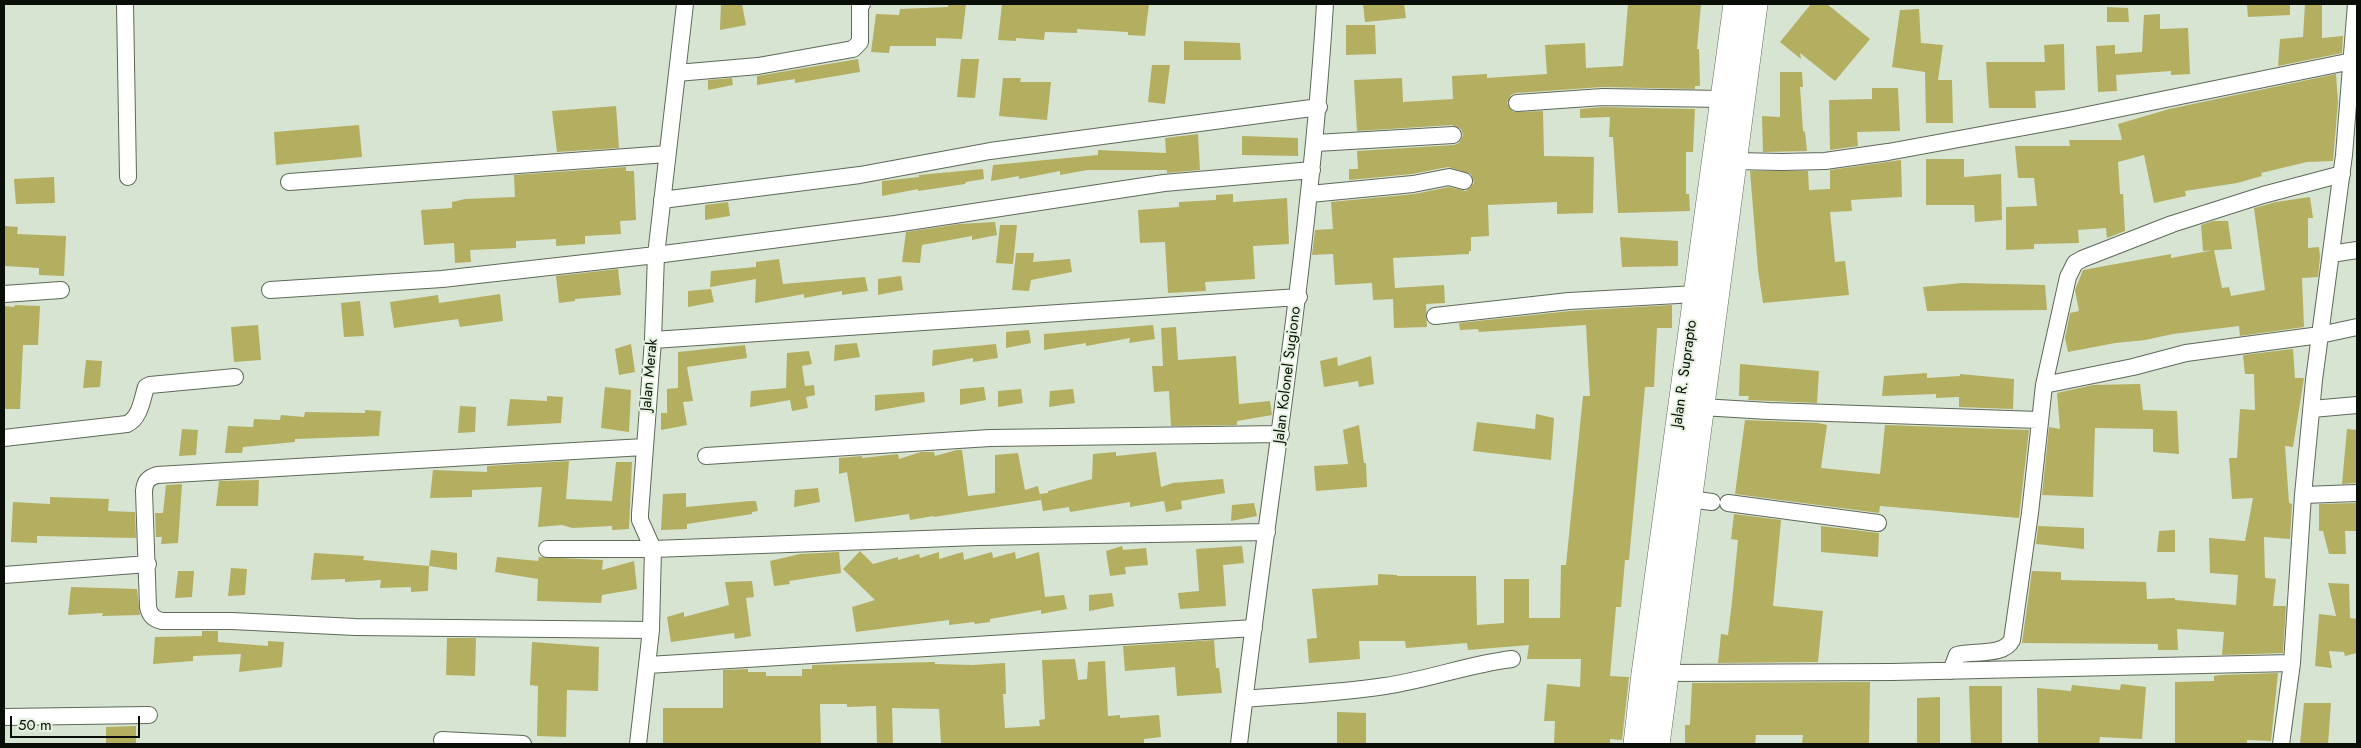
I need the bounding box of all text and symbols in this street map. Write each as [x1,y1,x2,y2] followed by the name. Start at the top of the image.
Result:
[1271,305,1305,445] street label: Jalan Kolonel Sugiono
[1669,319,1701,429] street label: Jalan R. Suprapto
[638,338,662,412] street label: Jalan Merak
[12,706,142,738] scale bar
[18,714,52,736] text: 50 m

